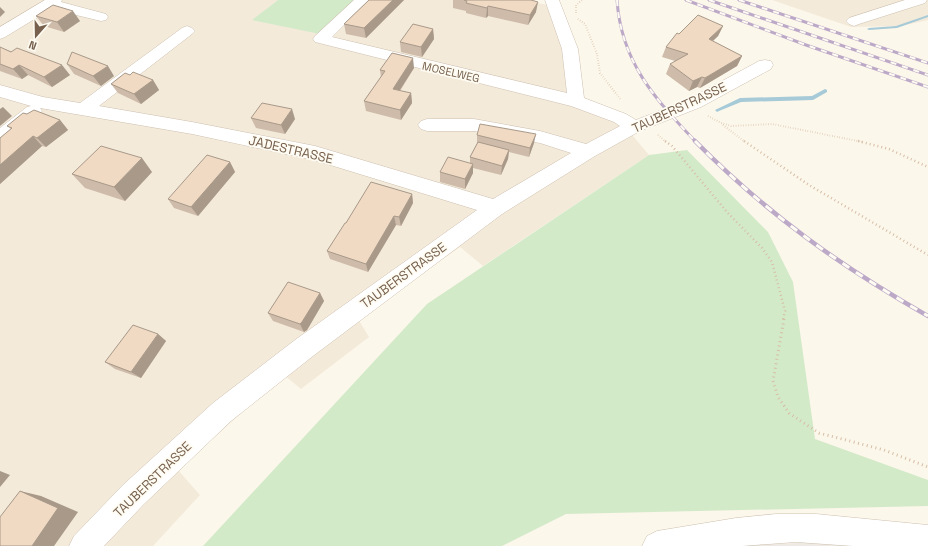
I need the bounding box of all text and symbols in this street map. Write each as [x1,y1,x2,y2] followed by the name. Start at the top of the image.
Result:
[16,16,56,56] north arrow
[27,38,38,53] text: N
[421,59,481,85] street label: MOSELWEG
[629,78,729,137] street label: TAUBERSTRASSE
[247,131,335,167] street label: JADESTRASSE
[357,238,450,312] street label: TAUBERSTRASSE
[110,438,195,521] street label: TAUBERSTRASSE

